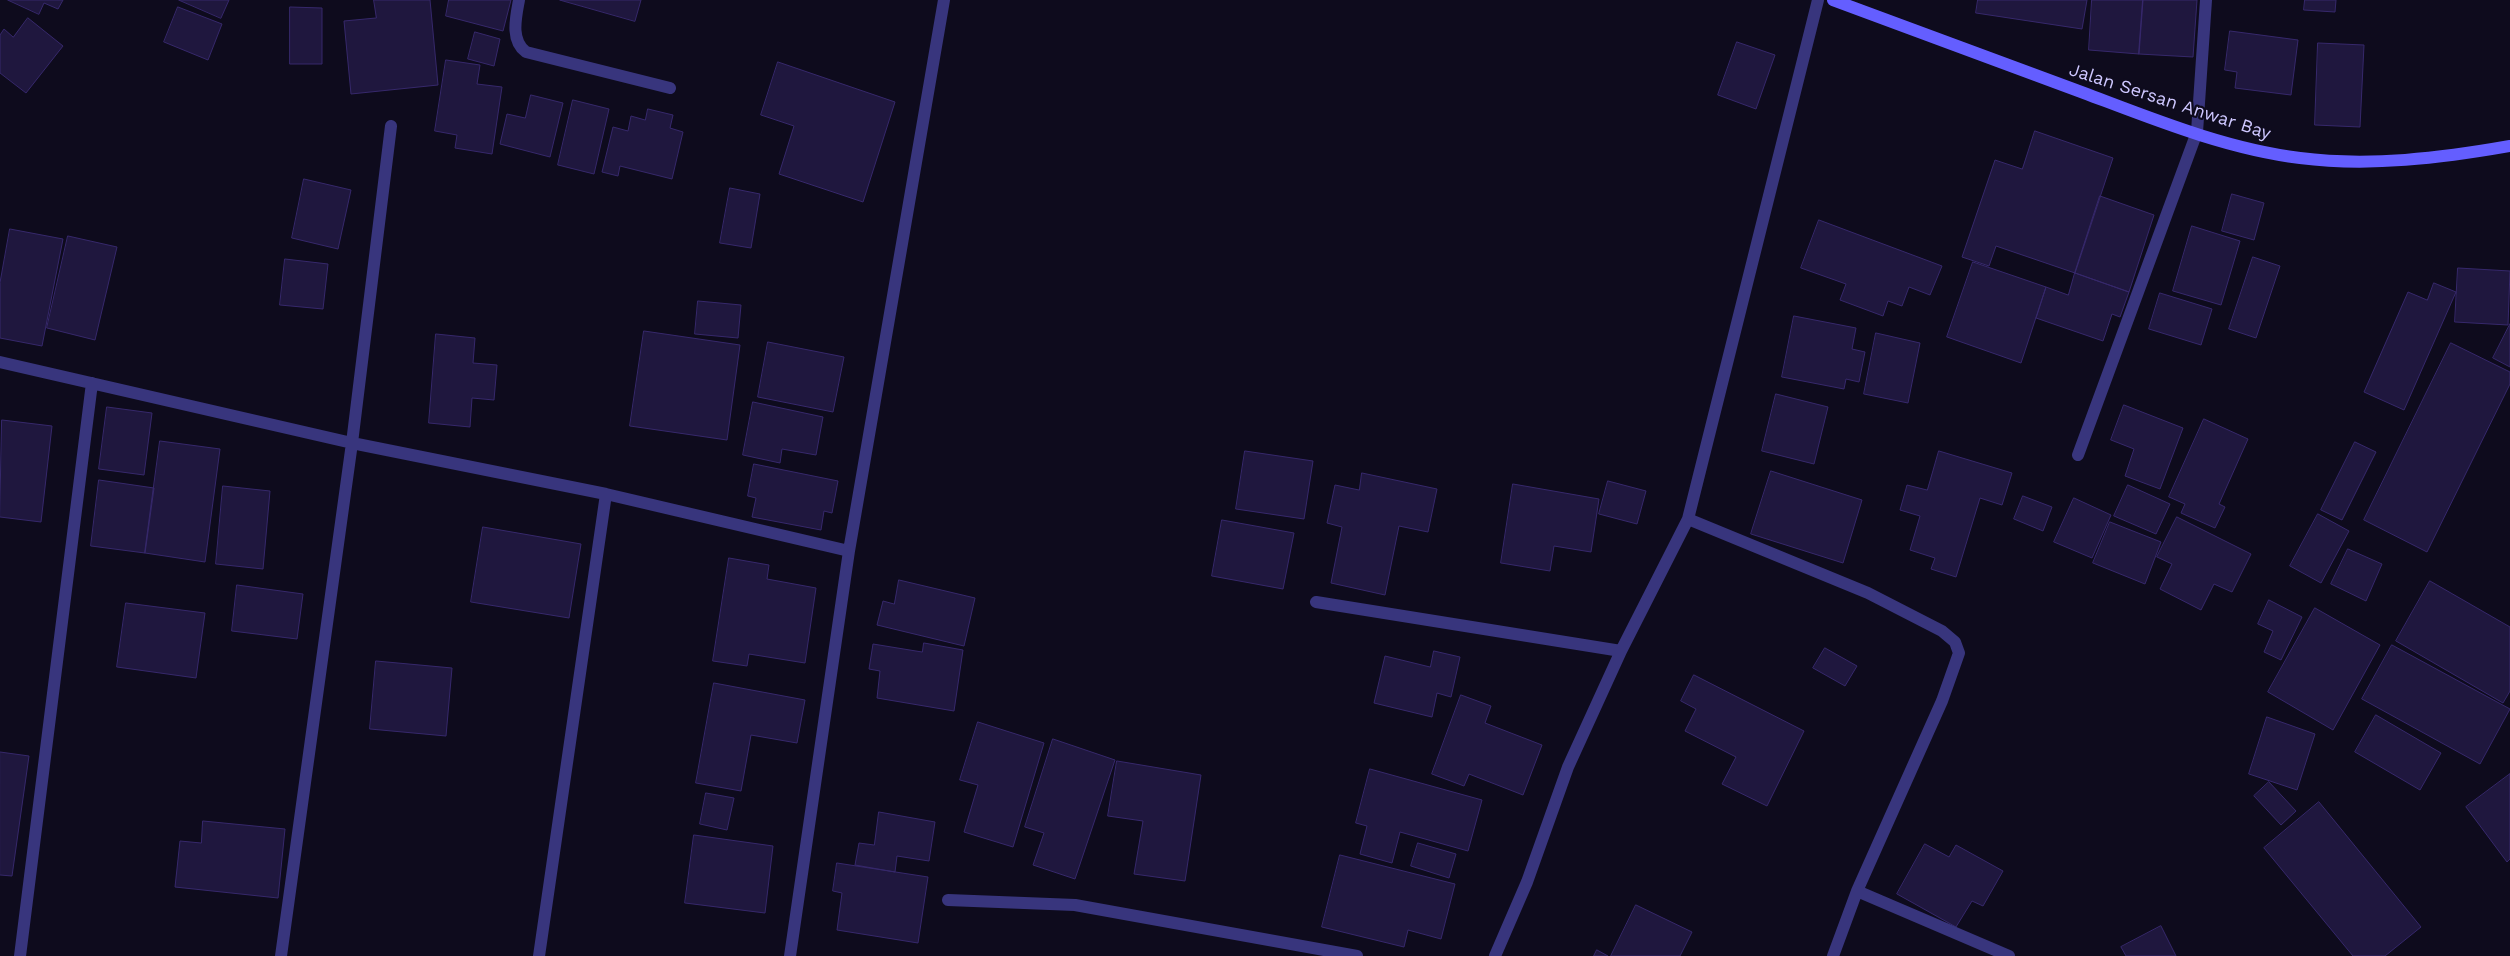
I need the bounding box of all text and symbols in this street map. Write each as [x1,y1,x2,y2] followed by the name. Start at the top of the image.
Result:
[2066,59,2274,145] street label: Jalan Sersan Anwar Bay

